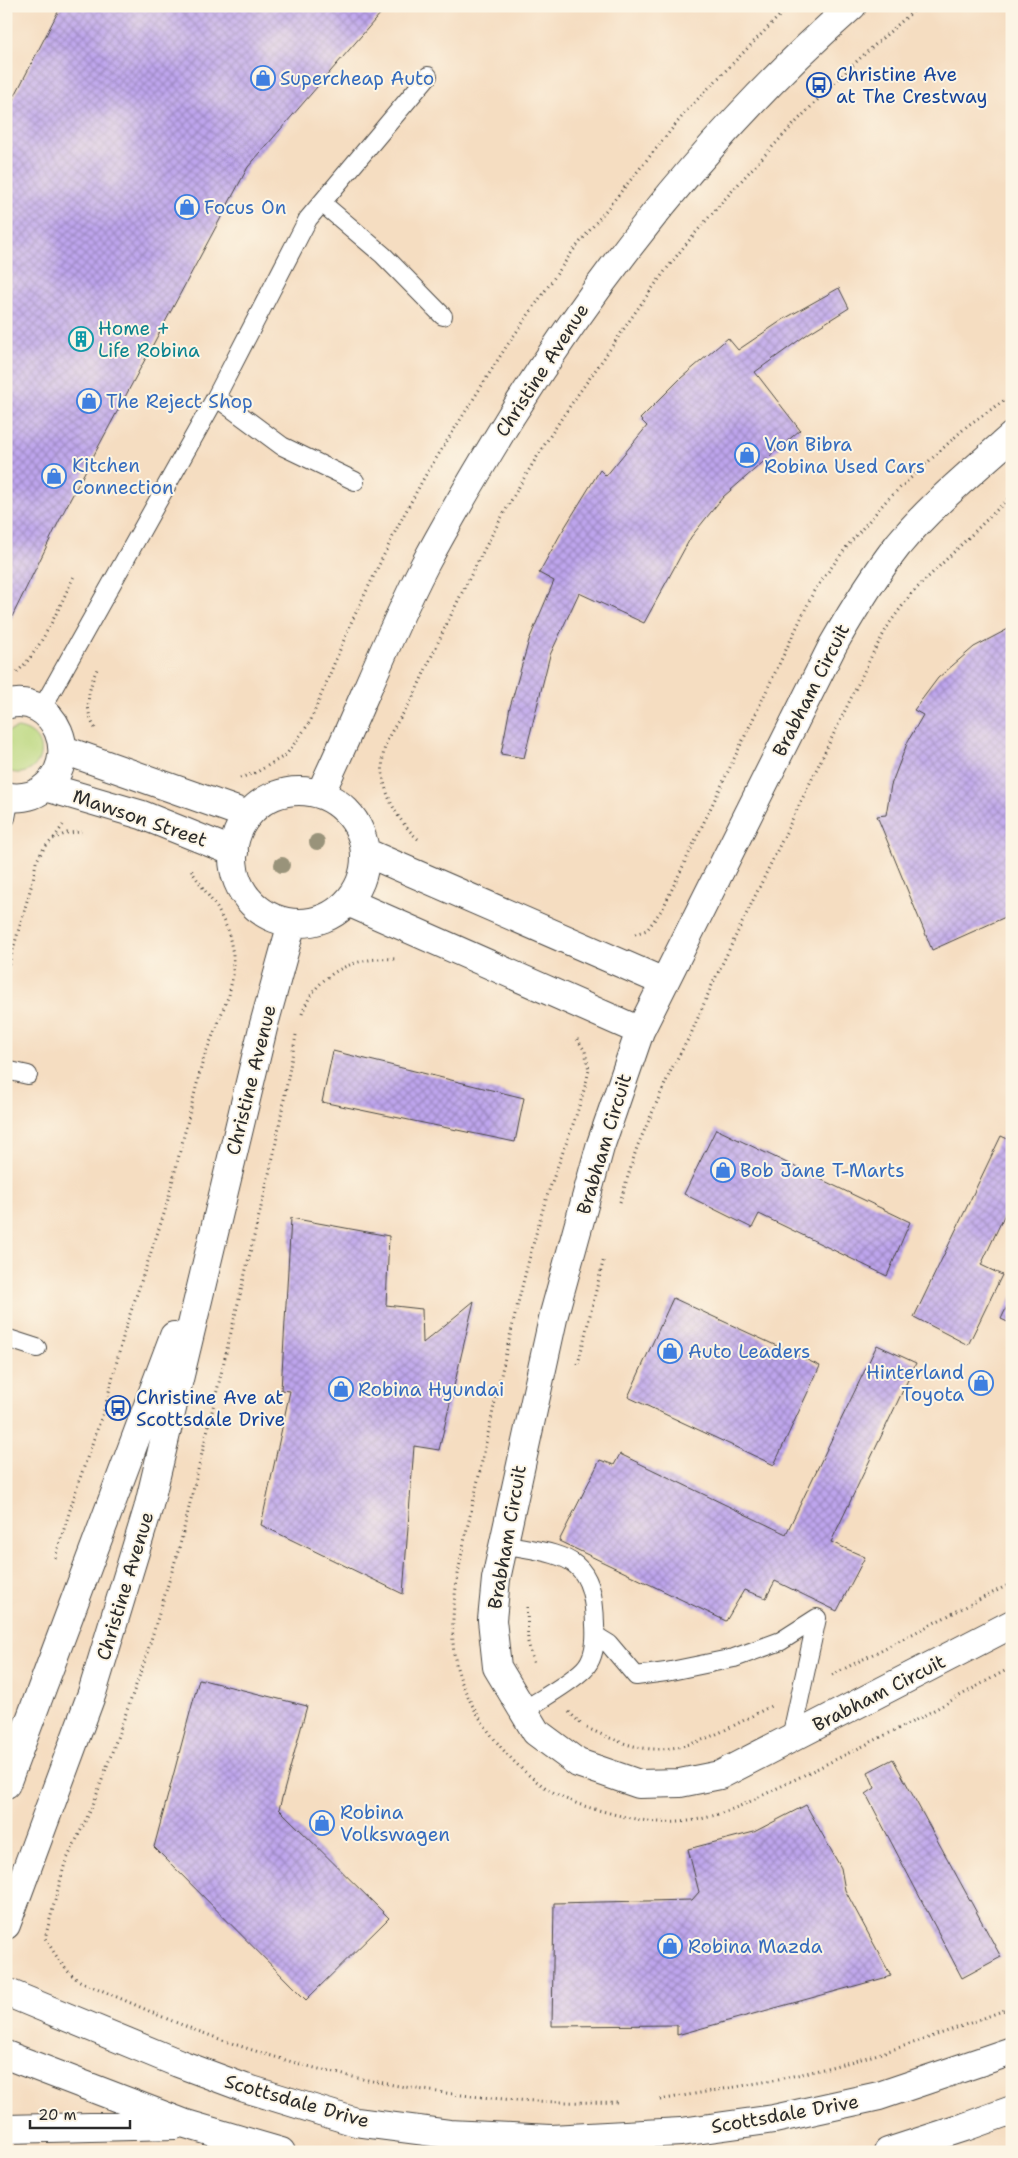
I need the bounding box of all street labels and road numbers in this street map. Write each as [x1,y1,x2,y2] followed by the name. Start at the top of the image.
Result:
[490,299,594,441] street label: Christine Avenue
[767,619,855,761] street label: Brabham Circuit
[70,783,210,853] street label: Mawson Street
[220,1002,282,1158] street label: Christine Avenue
[571,1071,637,1217] street label: Brabham Circuit
[482,1463,532,1611] street label: Brabham Circuit
[91,1509,159,1663] street label: Christine Avenue
[808,1649,950,1737] street label: Brabham Circuit
[222,2068,372,2134] street label: Scottsdale Drive
[709,2089,861,2139] street label: Scottsdale Drive

